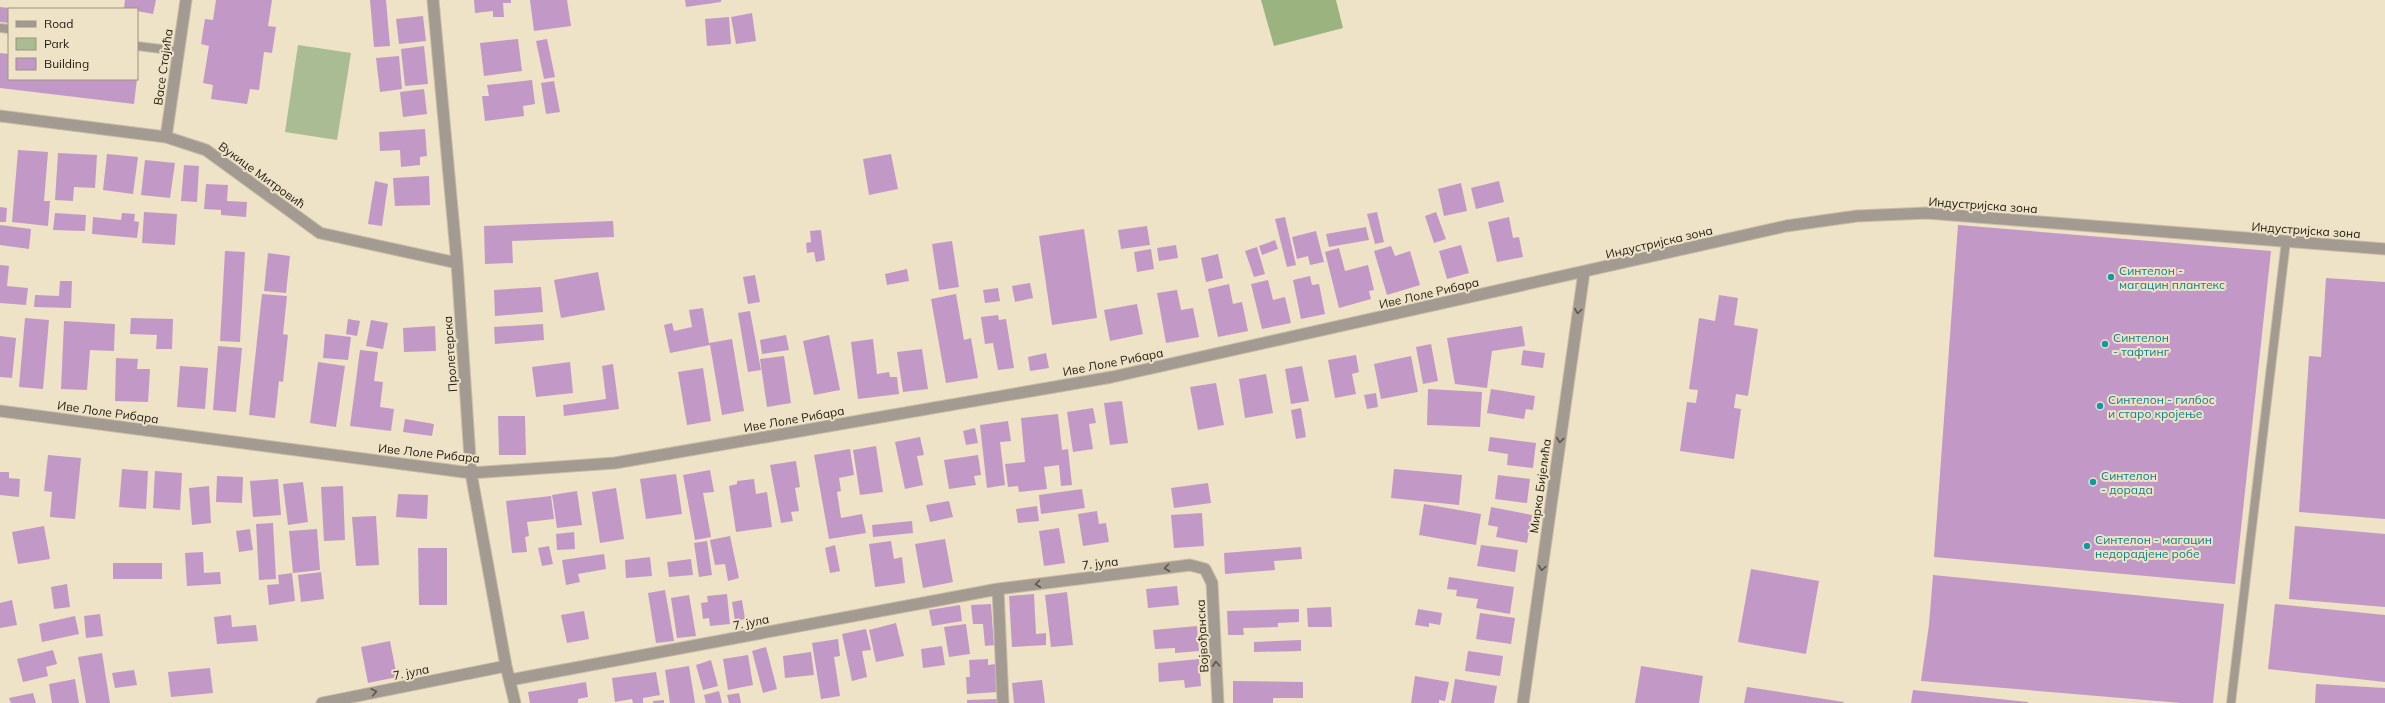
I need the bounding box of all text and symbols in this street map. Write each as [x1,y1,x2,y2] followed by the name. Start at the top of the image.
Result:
[8,8,138,80] legend
[44,16,73,31] text: Road
[150,28,176,106] street label: Васе Стајића
[44,36,70,51] text: Park
[44,56,89,71] text: Building
[216,139,308,211] street label: Вукице Митровић
[1928,194,2038,216] street label: Индустријска зона
[2251,219,2361,241] street label: Индустријска зона
[1604,222,1714,262] street label: Индустријска зона
[2119,263,2225,292] place label: Синтелон - магацин плантекс
[2106,272,2116,282] marker: Синтелон - магацин плантекс
[1378,274,1480,312] street label: Иве Лоле Рибара
[1574,308,1583,314] one-way arrow
[440,315,460,393] street label: Пролетерска
[2113,330,2170,359] place label: Синтелон - тафтинг
[2100,339,2110,349] marker: Синтелон - тафтинг
[1061,345,1165,379] street label: Иве Лоле Рибара
[2108,392,2215,421] place label: Синтелон - гилбос и старо кројење
[56,397,160,427] street label: Иве Лоле Рибара
[2095,401,2105,411] marker: Синтелон - гилбос и старо кројење
[742,403,846,435] street label: Иве Лоле Рибара
[1556,436,1565,443] one-way arrow
[1526,438,1554,534] street label: Мирка Бијелића
[377,440,481,466] street label: Иве Лоле Рибара
[2101,468,2157,497] place label: Синтелон - дорада
[2088,477,2098,487] marker: Синтелон - дорада
[2095,532,2212,561] place label: Синтелон - магацин недорадјене робе
[2082,541,2092,551] marker: Синтелон - магацин недорадјене робе
[1081,553,1119,573] street label: 7. јула
[1164,563,1170,572] one-way arrow
[1538,565,1547,571] one-way arrow
[1035,579,1041,588] one-way arrow
[1193,599,1211,673] street label: Војвођанска
[732,611,770,633] street label: 7. јула
[392,661,430,683] street label: 7. јула
[1212,661,1221,667] one-way arrow
[371,689,377,697] one-way arrow

